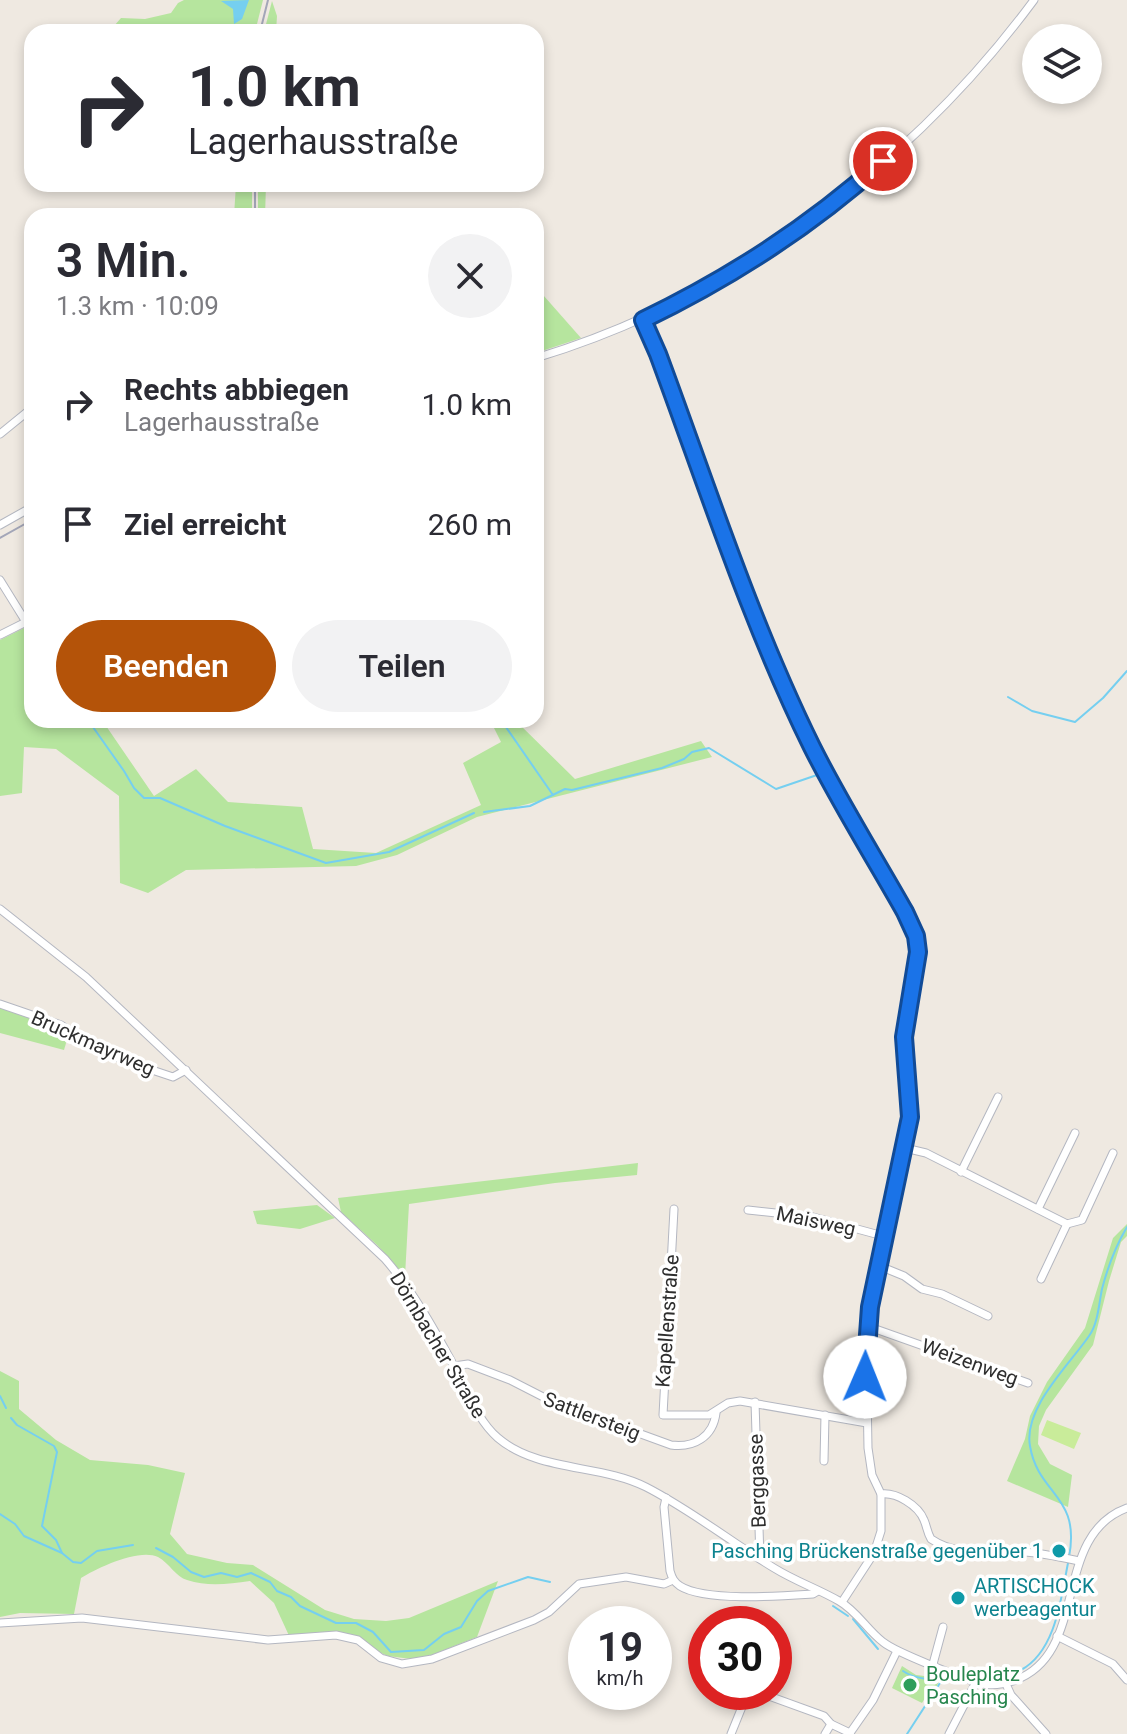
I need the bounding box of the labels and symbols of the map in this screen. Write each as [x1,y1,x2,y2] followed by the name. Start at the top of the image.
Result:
[849,127,917,195] pin
[28,1005,158,1081] street label: Bruckmayrweg
[774,1201,858,1241] street label: Maisweg
[650,1254,684,1388] street label: Kapellenstraße
[385,1267,491,1423] street label: Dörnbacher Straße
[918,1333,1022,1391] street label: Weizenweg
[823,1335,907,1419] position arrow
[540,1387,644,1445] street label: Sattlersteig
[743,1433,771,1529] street label: Berggasse
[711,1539,1043,1563] place label: Pasching Brückenstraße gegenüber 1
[1050,1542,1068,1560] marker: Pasching Brückenstraße gegenüber 1
[974,1574,1097,1621] place label: ARTISCHOCK werbeagentur
[949,1589,967,1607] marker: ARTISCHOCK werbeagentur
[688,1606,792,1710] speed limit sign: 30
[926,1662,1020,1709] place label: Bouleplatz Pasching
[901,1676,919,1694] marker: Bouleplatz Pasching

